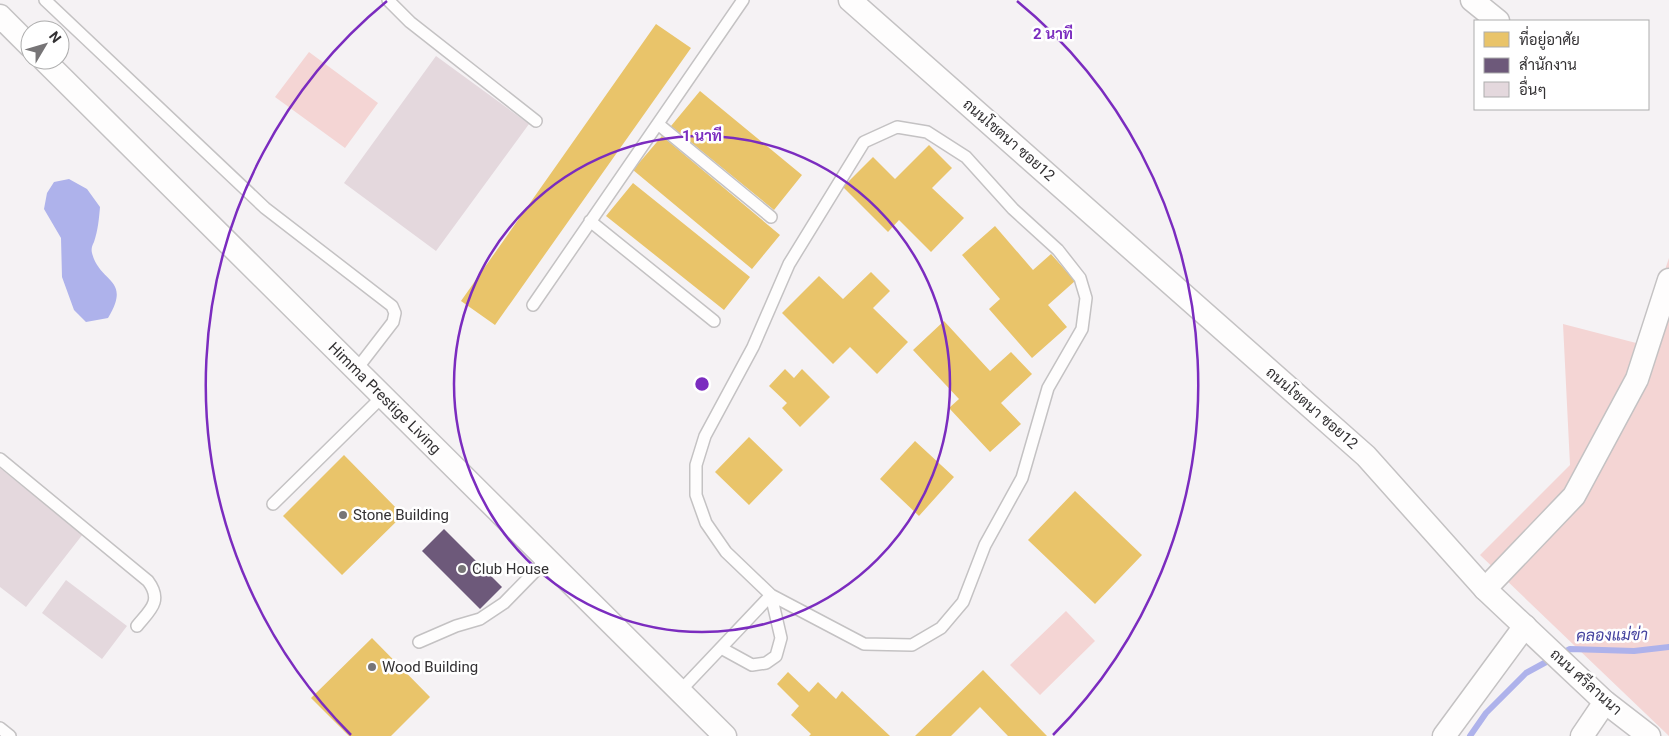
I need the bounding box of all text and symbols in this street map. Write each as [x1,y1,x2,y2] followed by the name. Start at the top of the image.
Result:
[20,20,70,70] north arrow
[1474,20,1649,110] legend
[1033,24,1073,43] text: 2 นาที
[1519,25,1580,50] text: ที่อยู่อาศัย
[46,28,65,46] text: N
[1519,56,1577,74] text: สำนักงาน
[1519,75,1547,99] text: อื่นๆ
[959,94,1059,185] street label: ถนนโชตนา ซอย12
[682,126,722,145] text: 1 นาที
[325,339,445,458] street label: Himma Prestige Living
[1262,362,1362,453] street label: ถนนโชตนา ซอย12
[693,375,711,393] centre of rings
[353,506,449,524] place label: Stone Building
[337,509,349,521] marker: Stone Building
[472,560,549,578] place label: Club House
[456,563,468,575] marker: Club House
[1576,624,1648,645] water label: คลองแม่ข่า
[1546,644,1626,719] street label: ถนน ศรีลานนา
[382,658,478,676] place label: Wood Building
[366,661,378,673] marker: Wood Building

